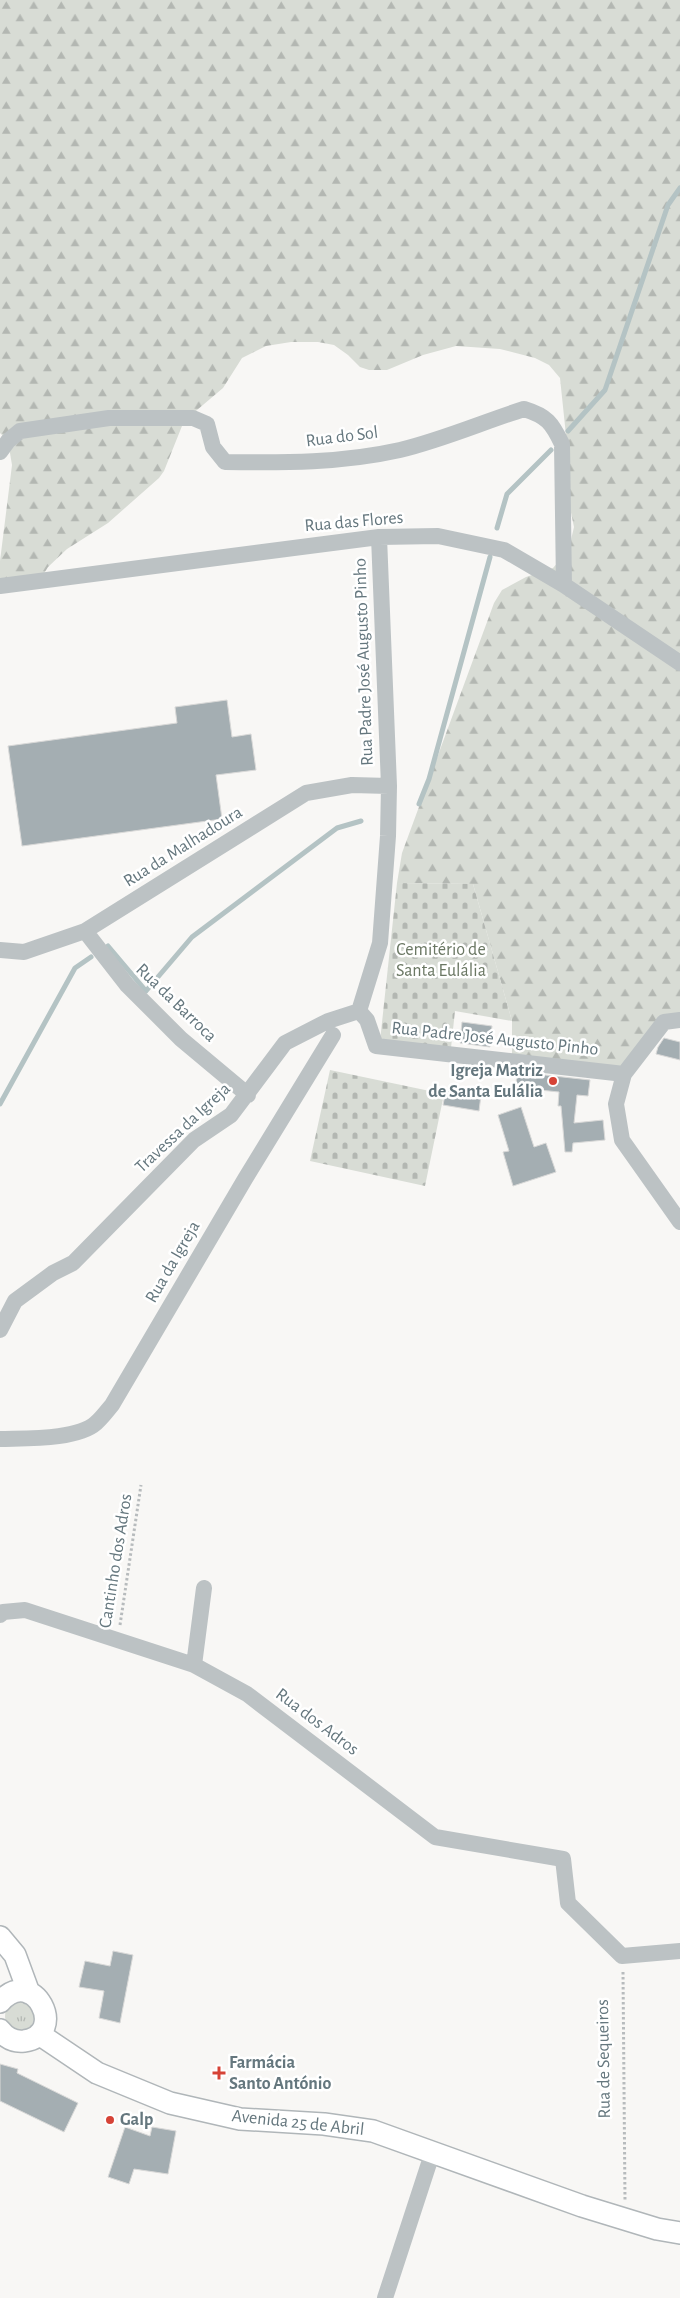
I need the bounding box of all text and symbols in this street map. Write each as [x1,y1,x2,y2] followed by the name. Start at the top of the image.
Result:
[305,424,379,450] street label: Rua do Sol
[304,509,404,535] street label: Rua das Flores
[351,558,377,766] street label: Rua Padre José Augusto Pinho
[120,803,246,891] street label: Rua da Malhadoura
[396,941,486,980] park label: Cemitério de Santa Eulália
[132,960,220,1046] street label: Rua da Barroca
[391,1019,600,1059] street label: Rua Padre José Augusto Pinho
[428,1062,543,1101] place label: Igreja Matriz de Santa Eulália
[547,1075,559,1087] marker: Igreja Matriz de Santa Eulália
[132,1080,234,1176] street label: Travessa da Igreja
[142,1218,204,1306] street label: Rua da Igreja
[96,1493,136,1629] street label: Cantinho dos Adros
[272,1685,362,1759] street label: Rua dos Adros
[594,1999,614,2119] street label: Rua de Sequeiros
[229,2054,331,2093] place label: Farmácia Santo António
[213,2067,225,2079] marker: Farmácia Santo António
[231,2107,365,2139] street label: Avenida 25 de Abril
[120,2111,153,2129] place label: Galp
[104,2114,116,2126] marker: Galp

